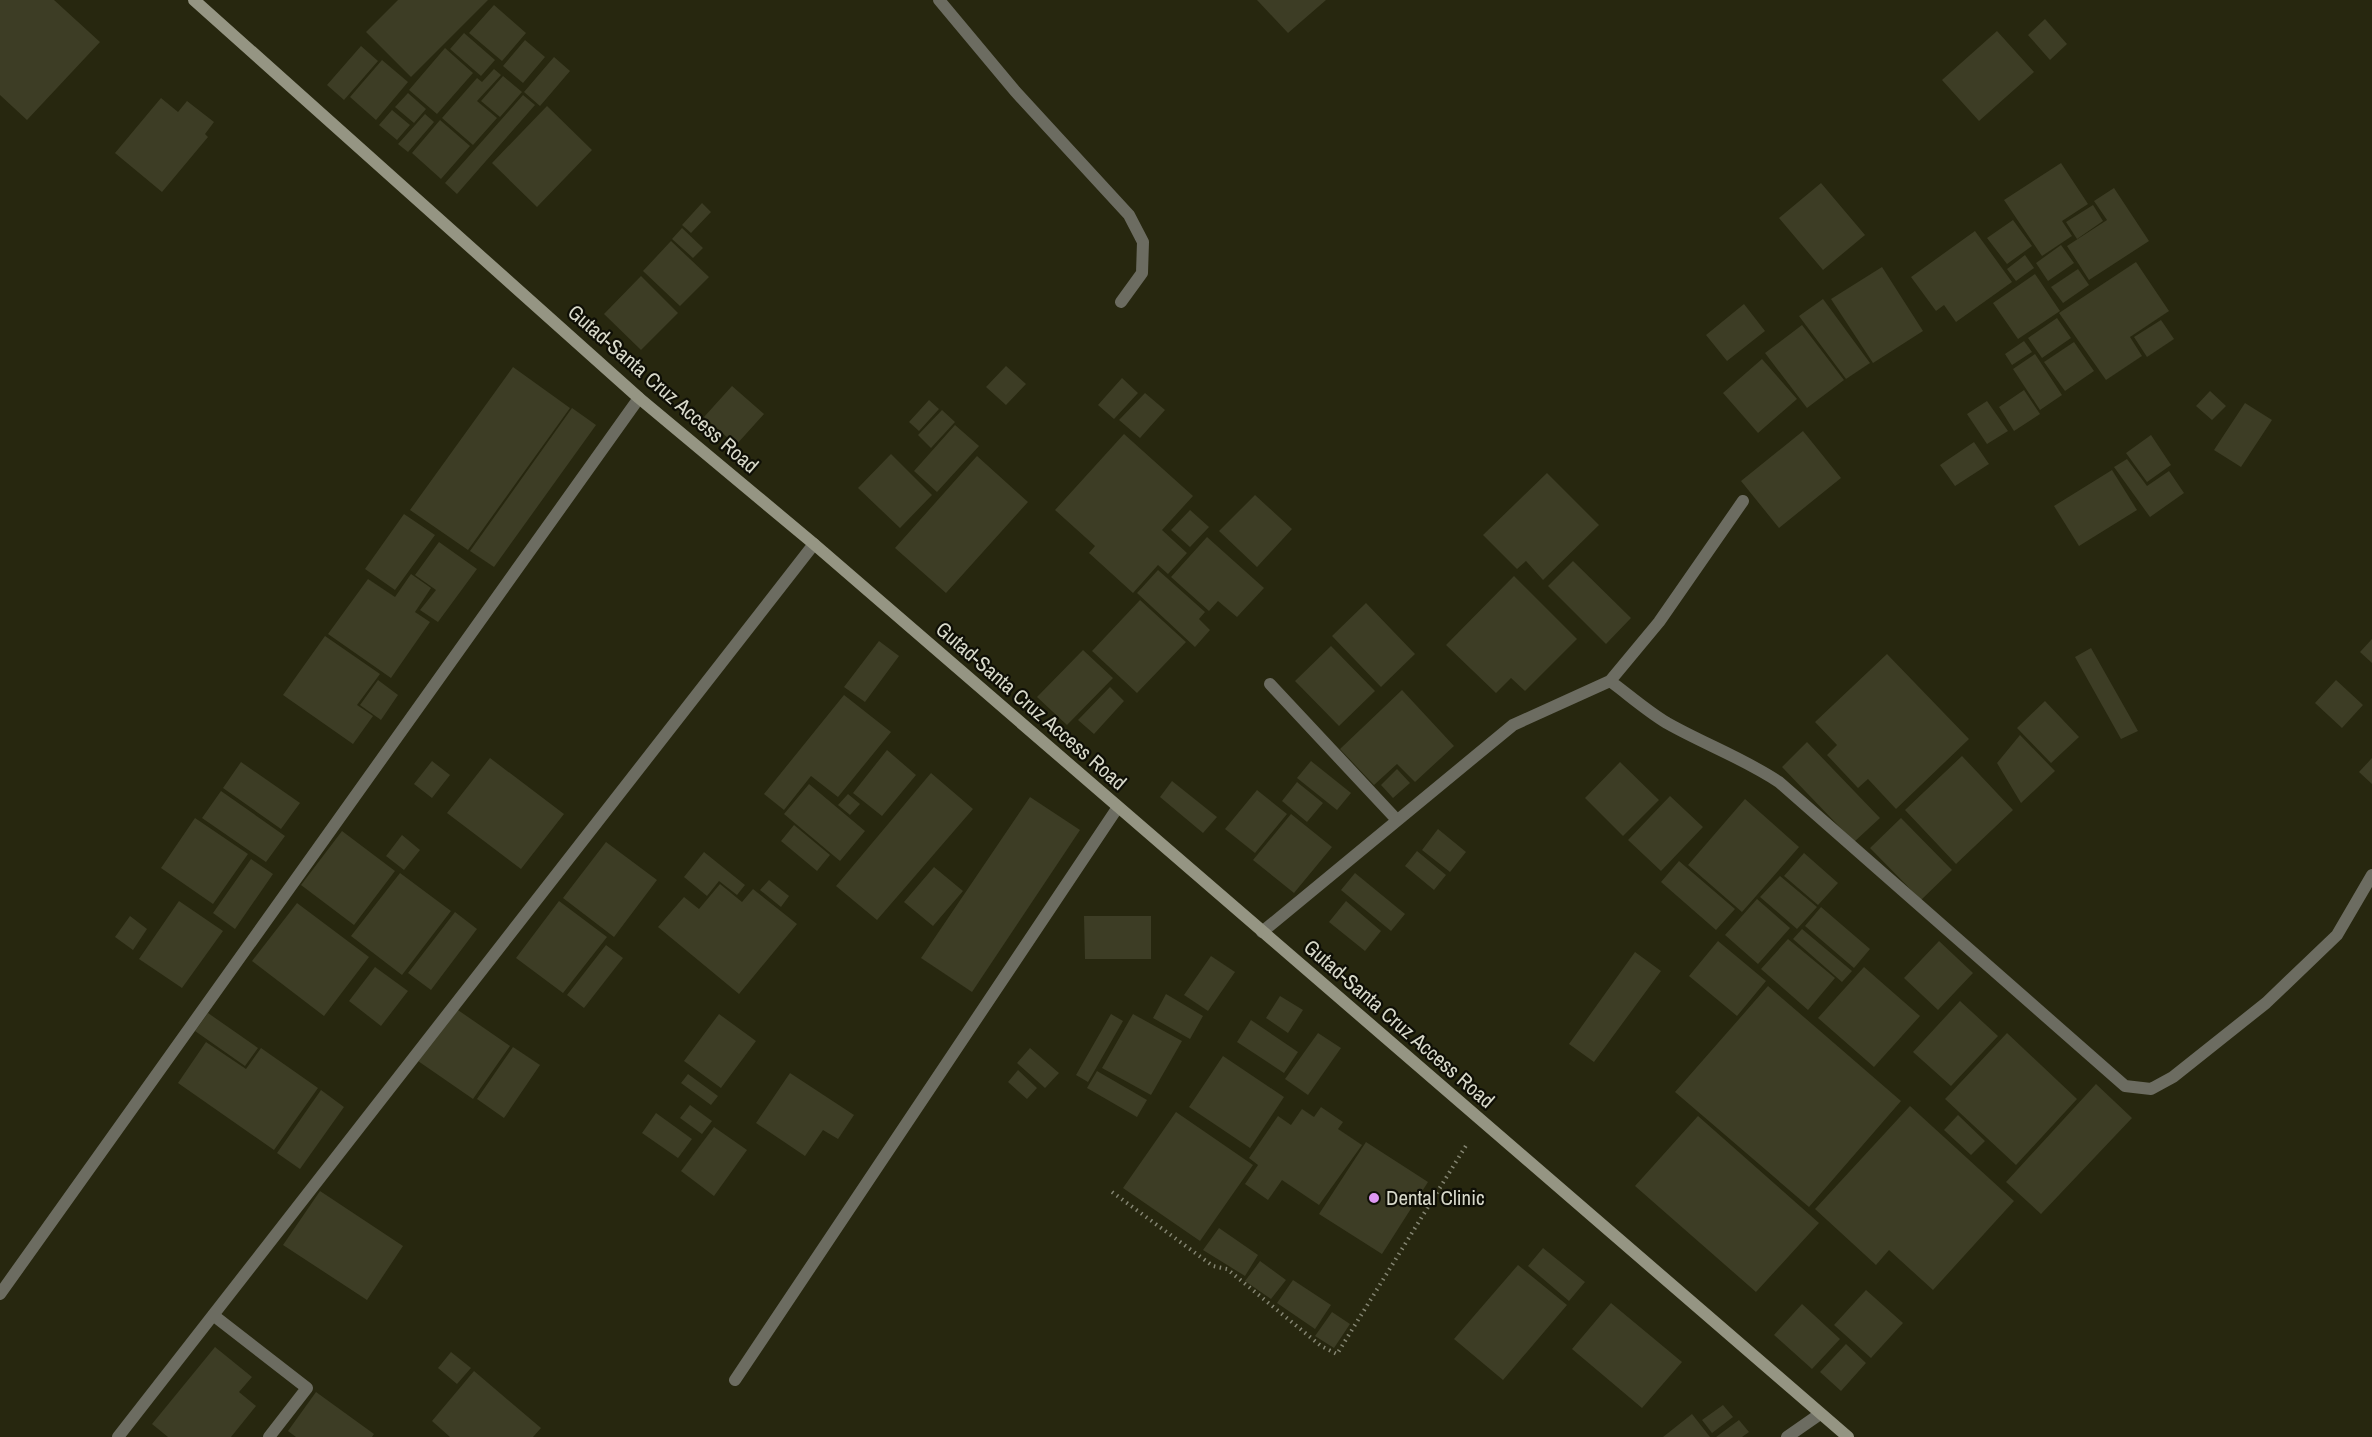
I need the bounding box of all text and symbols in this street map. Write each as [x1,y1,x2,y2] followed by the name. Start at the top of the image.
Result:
[562,298,765,480] street label: Gutad-Santa Cruz Access Road
[930,615,1133,797] street label: Gutad-Santa Cruz Access Road
[1298,933,1501,1115] street label: Gutad-Santa Cruz Access Road
[1386,1183,1485,1212] place label: Dental Clinic
[1367,1191,1381,1205] marker: Dental Clinic

